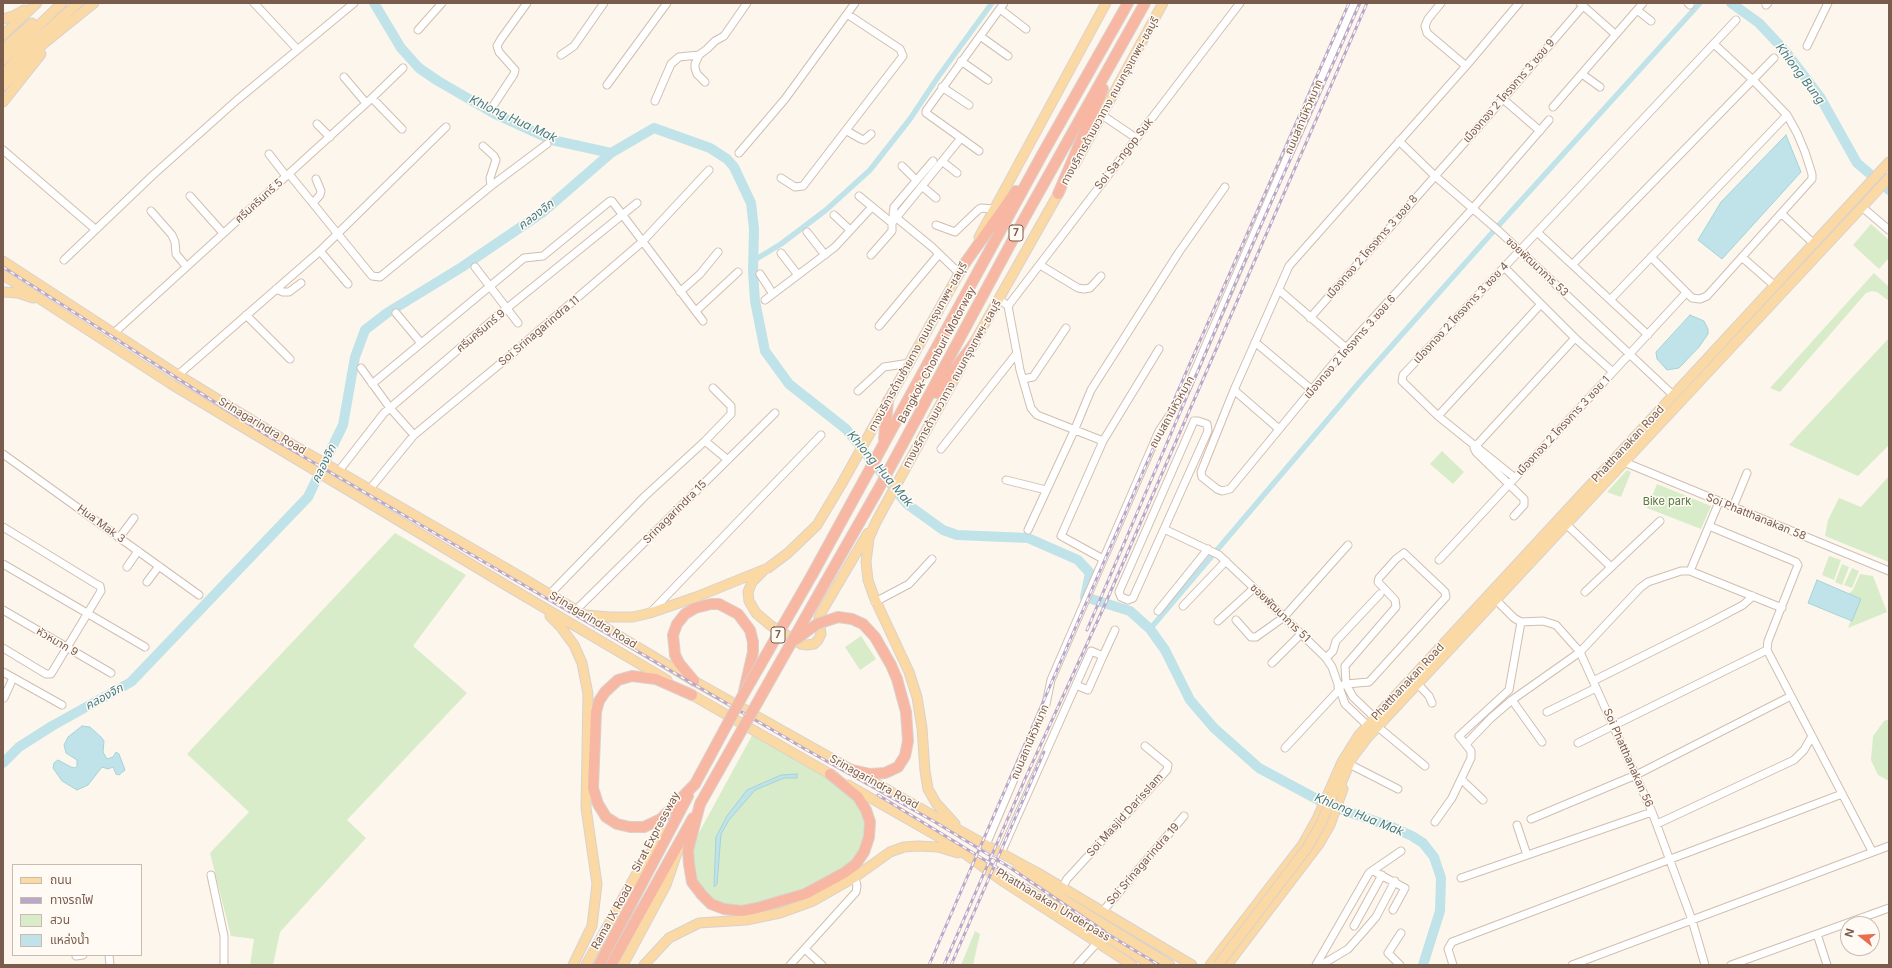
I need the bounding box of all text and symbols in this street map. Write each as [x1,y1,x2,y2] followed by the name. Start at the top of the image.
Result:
[1058,15,1162,187] street label: ทางบริการด้านขวาทาง ถนนกรุงเทพฯ-ชลบุรี
[1460,36,1558,146] street label: เมืองทอง 2 โครงการ 3 ซอย 9
[1772,41,1828,107] water label: Khlong Bung
[1282,77,1326,157] street label: ถนนสถานีหัวหมาก
[467,92,559,146] water label: Khlong Hua Mak
[1092,116,1156,192] street label: Soi Sa-ngop Suk
[232,176,286,226] street label: ศรีนครินทร์ 5
[1323,192,1421,302] street label: เมืองทอง 2 โครงการ 3 ซอย 8
[515,197,557,233] water label: คลองจิก
[1009,225,1023,241] road number: 7
[1503,235,1571,299] street label: ซอยพัฒนาการ 53
[866,260,970,434] street label: ทางบริการด้านซ้ายทาง ถนนกรุงเทพฯ-ชลบุรี
[1411,260,1511,366] street label: เมืองทอง 2 โครงการ 3 ซอย 4
[895,285,979,425] street label: Bangkok-Chonburi Motorway
[1301,292,1399,402] street label: เมืองทอง 2 โครงการ 3 ซอย 6
[496,293,582,369] street label: Soi Srinagarindra 11
[900,298,1004,470] street label: ทางบริการด้านขวาทาง ถนนกรุงเทพฯ-ชลบุรี
[454,307,508,355] street label: ศรีนครินทร์ 9
[1513,373,1613,479] street label: เมืองทอง 2 โครงการ 3 ซอย 1
[1147,374,1197,450] street label: ถนนสถานีหัวหมาก
[216,395,308,457] street label: Srinagarindra Road
[1589,403,1667,485] street label: Phatthanakan Road
[844,428,916,510] water label: Khlong Hua Mak
[309,442,339,486] water label: คลองจิก
[640,477,710,547] street label: Srinagarindra 15
[1704,491,1808,543] street label: Soi Phatthanakan 58
[1643,495,1691,509] park label: Bike park
[74,502,128,546] street label: Hua Mak 3
[1247,581,1313,645] street label: ซอยพัฒนาการ 51
[547,589,639,651] street label: Srinagarindra Road
[34,625,80,659] street label: หัวหมาก 9
[771,627,785,643] road number: 7
[1369,641,1447,723] street label: Phatthanakan Road
[83,681,125,713] water label: คลองจิก
[1008,702,1052,782] street label: ถนนสถานีหัวหมาก
[1600,707,1656,809] street label: Soi Phatthanakan 56
[827,752,921,812] street label: Srinagarindra Road
[1084,771,1166,859] street label: Soi Masjid Darisslam
[629,789,683,875] street label: Sirat Expressway
[1312,791,1406,839] water label: Khlong Hua Mak
[1104,820,1182,908] street label: Soi Srinagarindra 19
[12,864,142,956] legend
[994,866,1112,944] street label: Phatthanakan Underpass
[50,872,72,887] text: ถนน
[589,882,635,952] street label: Rama IX Road
[50,892,93,907] text: ทางรถไฟ
[50,912,70,927] text: สวน
[1840,916,1880,956] north arrow
[1842,927,1857,939] text: N
[50,932,89,947] text: แหล่งน้ำ

